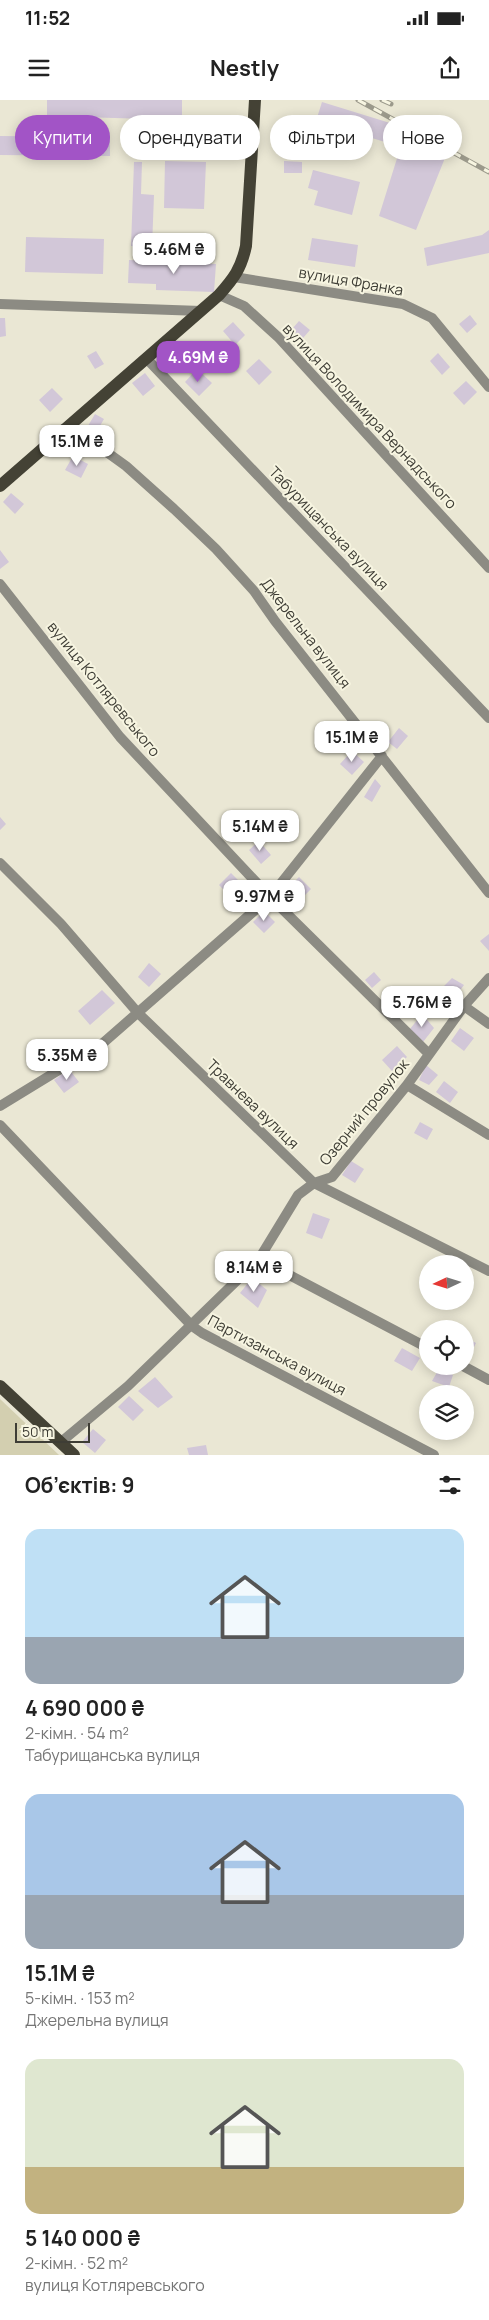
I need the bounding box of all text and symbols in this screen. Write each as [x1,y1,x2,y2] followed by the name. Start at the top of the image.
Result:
[25,5,70,31] text: 11:52
[210,53,279,83] text: Nestly
[25,54,53,82] icon: menu
[436,54,464,82] icon: share
[15,115,110,160] chip: Купити
[120,115,260,160] chip: Орендувати
[270,115,373,160] chip: Фільтри
[383,115,462,160] chip: Нове
[128,232,220,275] pin: 5.46M ₴
[144,238,204,260] text: 5.46M ₴
[297,261,405,301] street label: вулиця Франка
[278,319,462,513] street label: вулиця Володимира Вернадського
[152,340,244,383] pin: 4.69M ₴
[168,346,228,368] text: 4.69M ₴
[31,424,123,467] pin: 15.1M ₴
[50,430,104,452] text: 15.1M ₴
[264,462,394,594] street label: Табурищанська вулиця
[256,573,356,693] street label: Джерельна вулиця
[43,617,165,761] street label: вулиця Котляревського
[306,720,398,763] pin: 15.1M ₴
[325,726,379,748] text: 15.1M ₴
[214,810,306,852] pin: 5.14M ₴
[232,815,288,837] text: 5.14M ₴
[218,880,310,922] pin: 9.97M ₴
[234,885,294,907] text: 9.97M ₴
[376,986,468,1028] pin: 5.76M ₴
[392,991,452,1013] text: 5.76M ₴
[21,1038,113,1081] pin: 5.35M ₴
[37,1044,97,1066] text: 5.35M ₴
[202,1054,304,1154] street label: Травнева вулиця
[314,1054,414,1170] street label: Озерний провулок
[208,1250,300,1293] pin: 8.14M ₴
[419,1255,474,1310] north arrow
[419,1255,474,1440] map controls
[226,1256,282,1278] text: 8.14M ₴
[204,1310,350,1400] street label: Партизанська вулиця
[419,1320,474,1375] button: locate
[419,1385,474,1440] button: layers
[15,1420,90,1443] scale bar
[22,1422,53,1441] text: 50 m
[25,1471,135,1499] text: Об’єктів: 9
[436,1471,464,1499] icon: filters
[200,1562,290,1652] icon: home
[25,1694,144,1722] text: 4 690 000 ₴
[25,1722,129,1744] text: 2-кімн. · 54 m²
[25,1744,200,1766] text: Табурищанська вулиця
[200,1827,290,1917] icon: home
[25,1959,95,1987] text: 15.1M ₴
[25,1987,135,2009] text: 5-кімн. · 153 m²
[25,2009,169,2031] text: Джерельна вулиця
[200,2092,290,2182] icon: home
[25,2224,140,2252] text: 5 140 000 ₴
[25,2252,128,2274] text: 2-кімн. · 52 m²
[25,2274,205,2296] text: вулиця Котляревського

